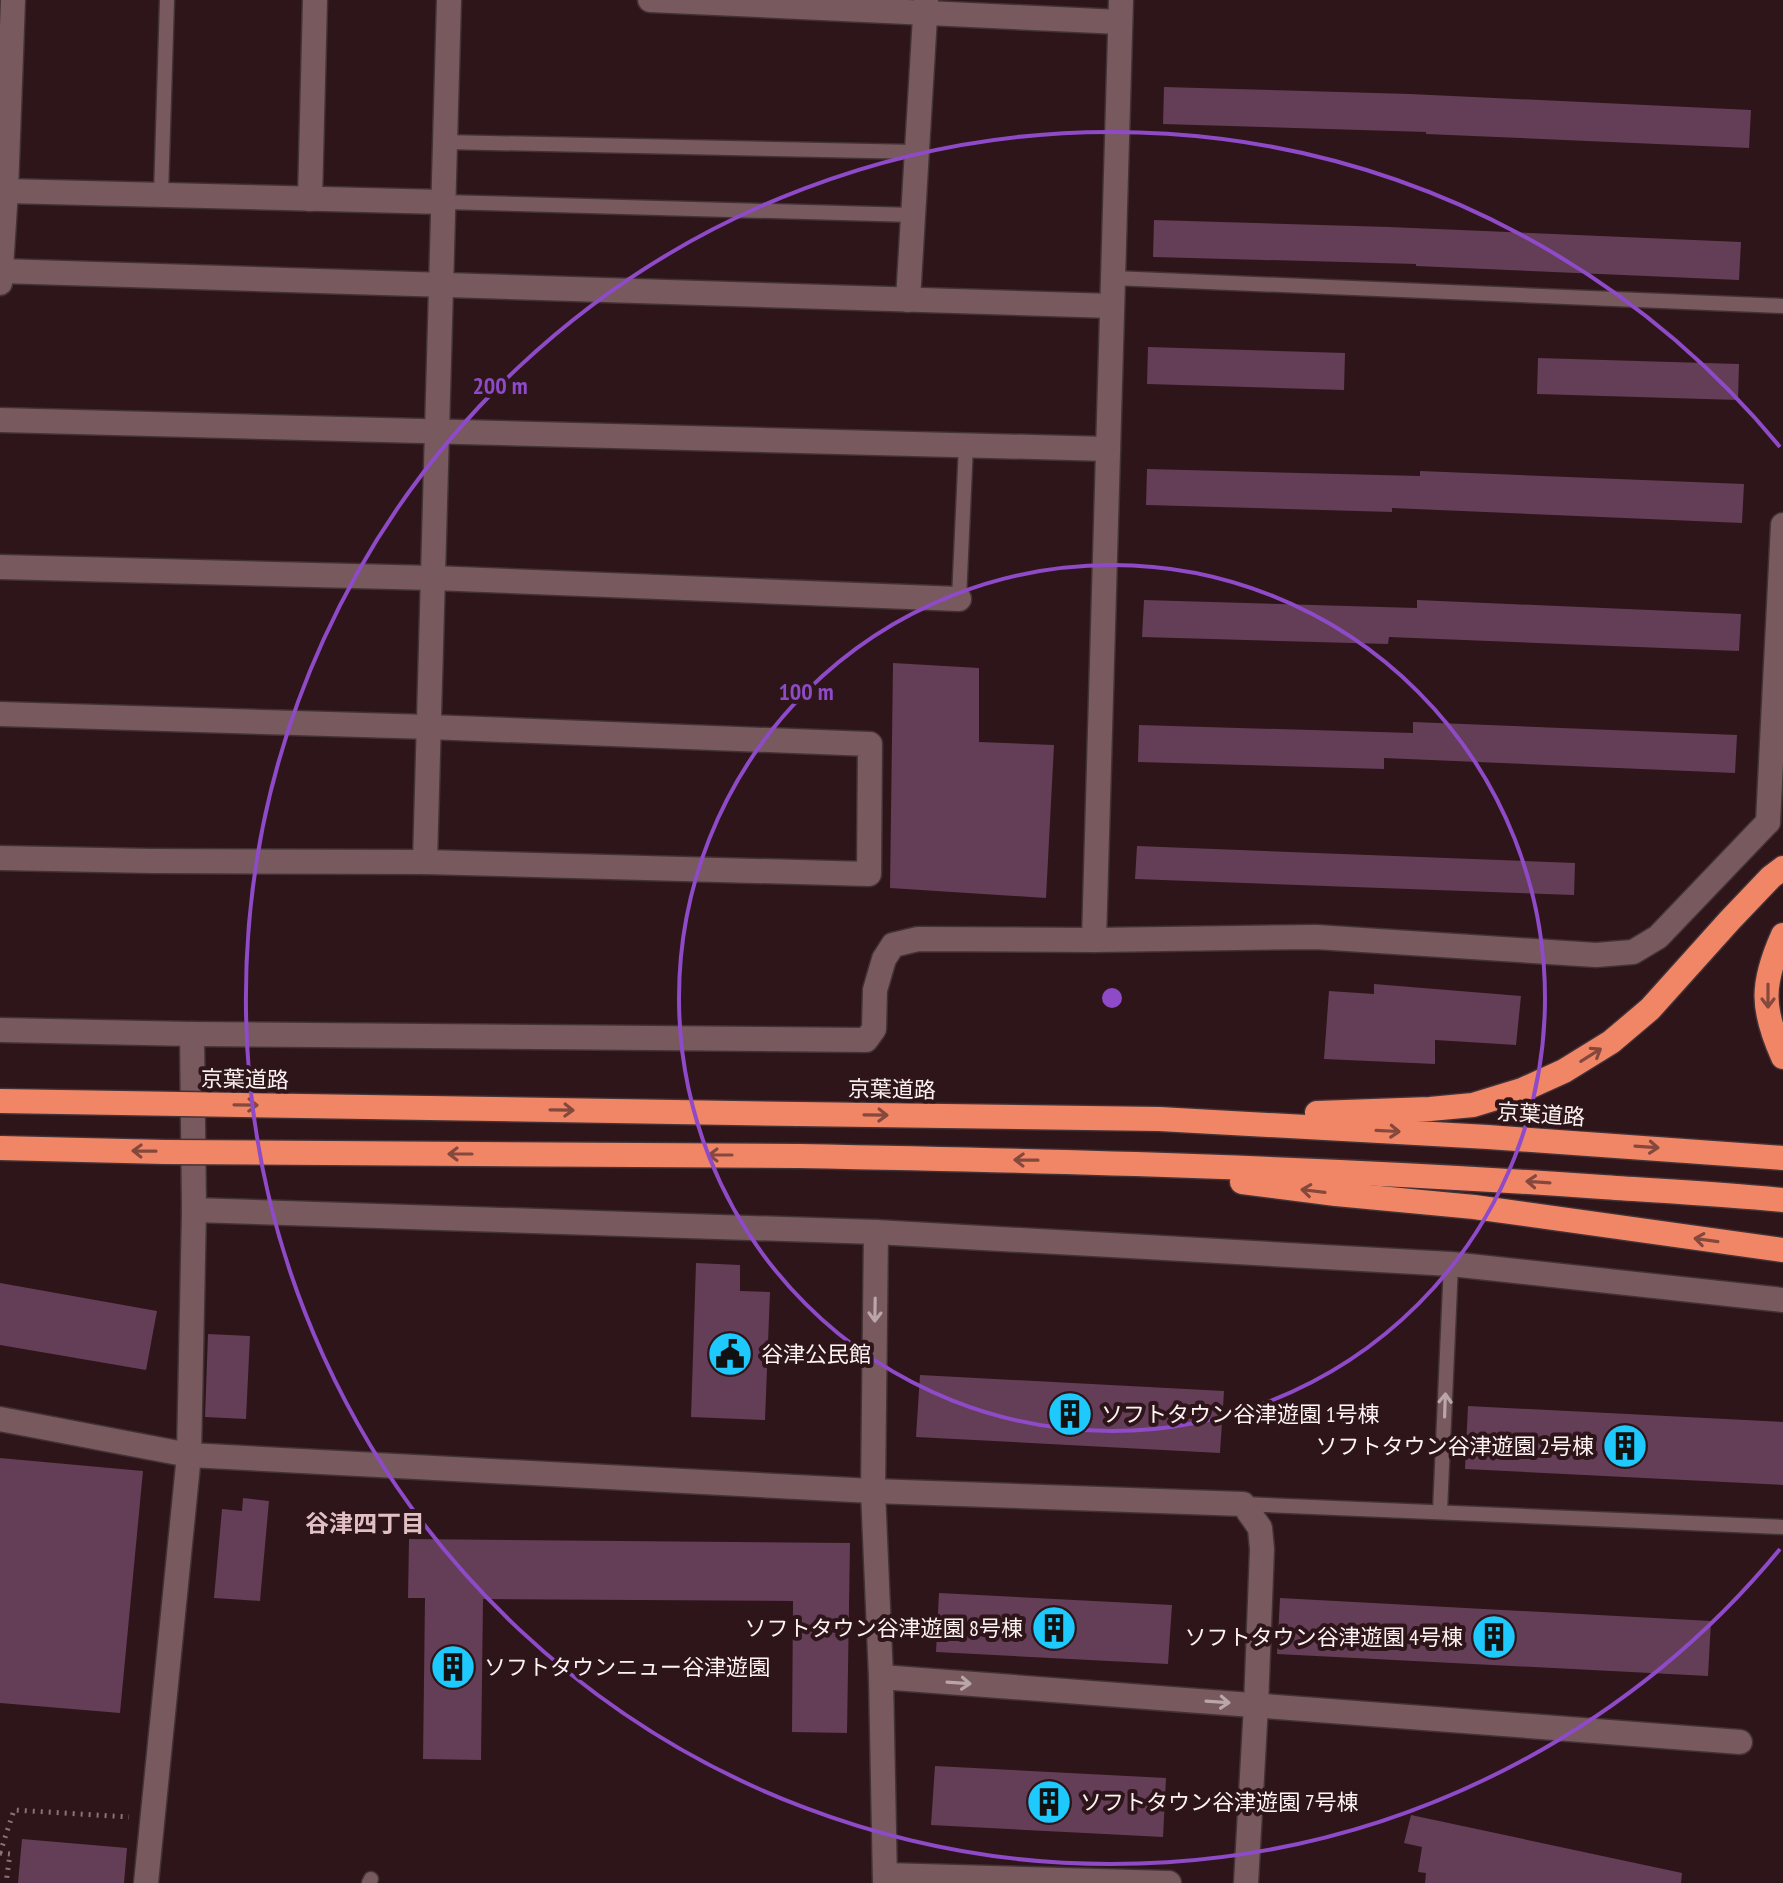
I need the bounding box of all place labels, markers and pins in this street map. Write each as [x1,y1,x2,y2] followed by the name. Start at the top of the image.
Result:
[1098,984,1126,1012] centre of rings
[706,1330,754,1378] public building icon: 谷津公民館
[761,1340,871,1368] place label: 谷津公民館
[1046,1390,1094,1438] building icon: ソフトタウン谷津遊園 1号棟
[1101,1400,1380,1428] place label: ソフトタウン谷津遊園 1号棟
[1601,1422,1649,1470] building icon: ソフトタウン谷津遊園 2号棟
[1315,1432,1594,1460] place label: ソフトタウン谷津遊園 2号棟
[1030,1604,1078,1652] building icon: ソフトタウン谷津遊園 8号棟
[1470,1613,1518,1661] building icon: ソフトタウン谷津遊園 4号棟
[744,1614,1023,1642] place label: ソフトタウン谷津遊園 8号棟
[1184,1623,1463,1651] place label: ソフトタウン谷津遊園 4号棟
[429,1643,477,1691] building icon: ソフトタウンニュー谷津遊園
[484,1653,770,1681] place label: ソフトタウンニュー谷津遊園
[1025,1778,1073,1826] building icon: ソフトタウン谷津遊園 7号棟
[1080,1788,1359,1816] place label: ソフトタウン谷津遊園 7号棟

